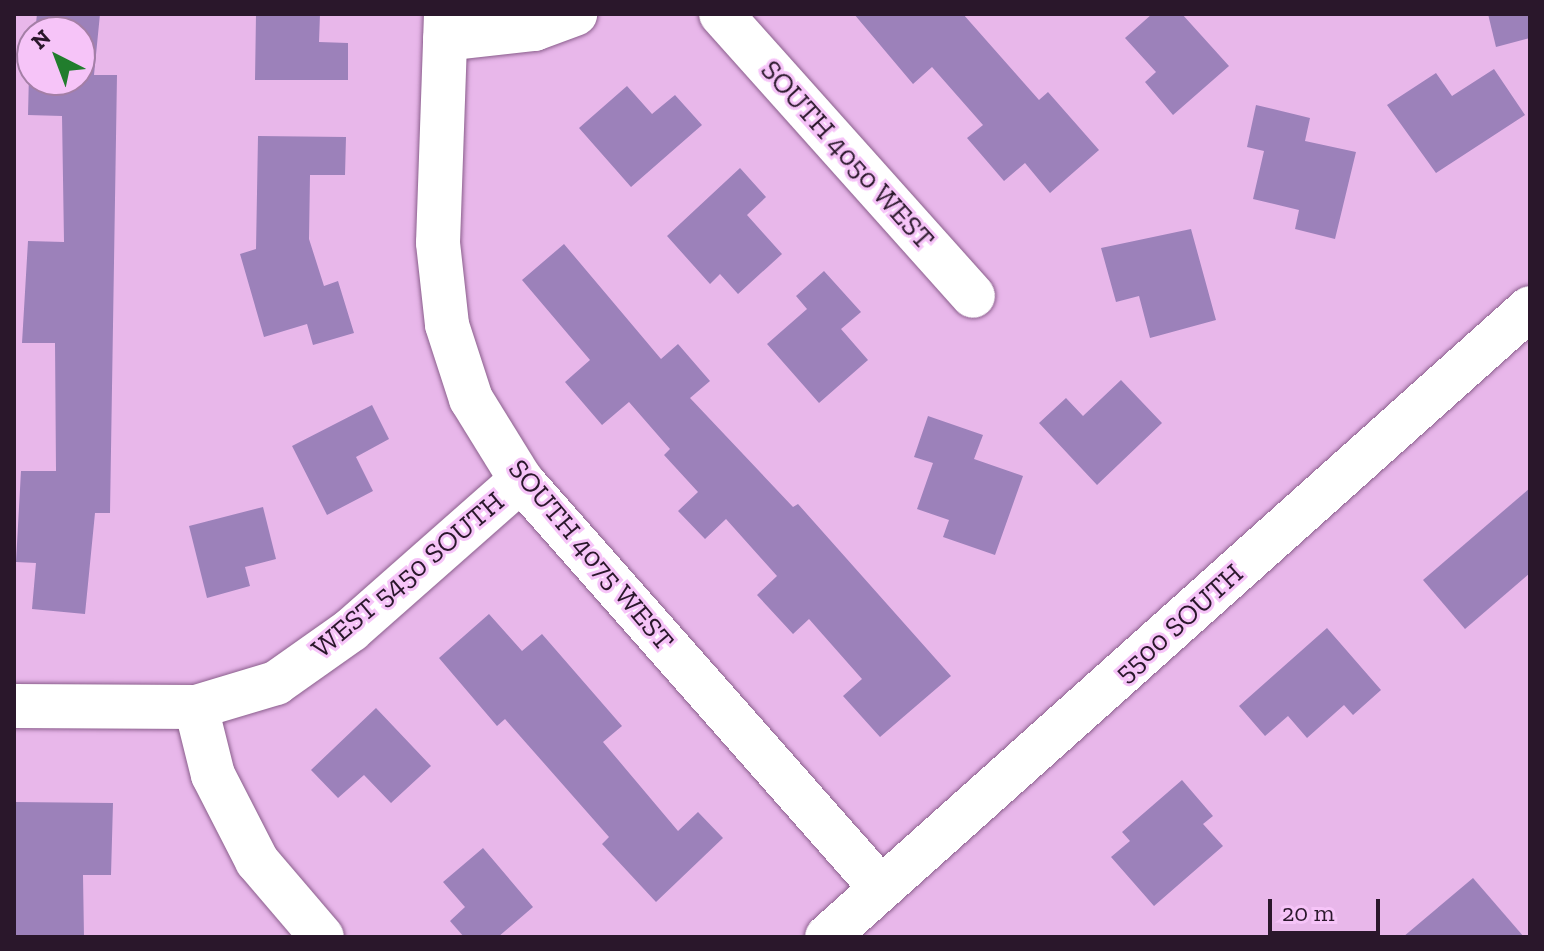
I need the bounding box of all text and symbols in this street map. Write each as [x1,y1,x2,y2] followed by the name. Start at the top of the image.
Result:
[16,16,96,96] north arrow
[26,24,56,55] text: N
[753,53,941,257] street label: SOUTH 4050 WEST
[501,452,681,658] street label: SOUTH 4075 WEST
[305,485,511,665] street label: WEST 5450 SOUTH
[1108,557,1250,689] street label: 5500 SOUTH
[1272,883,1384,933] scale bar
[1282,898,1334,927] text: 20 m

